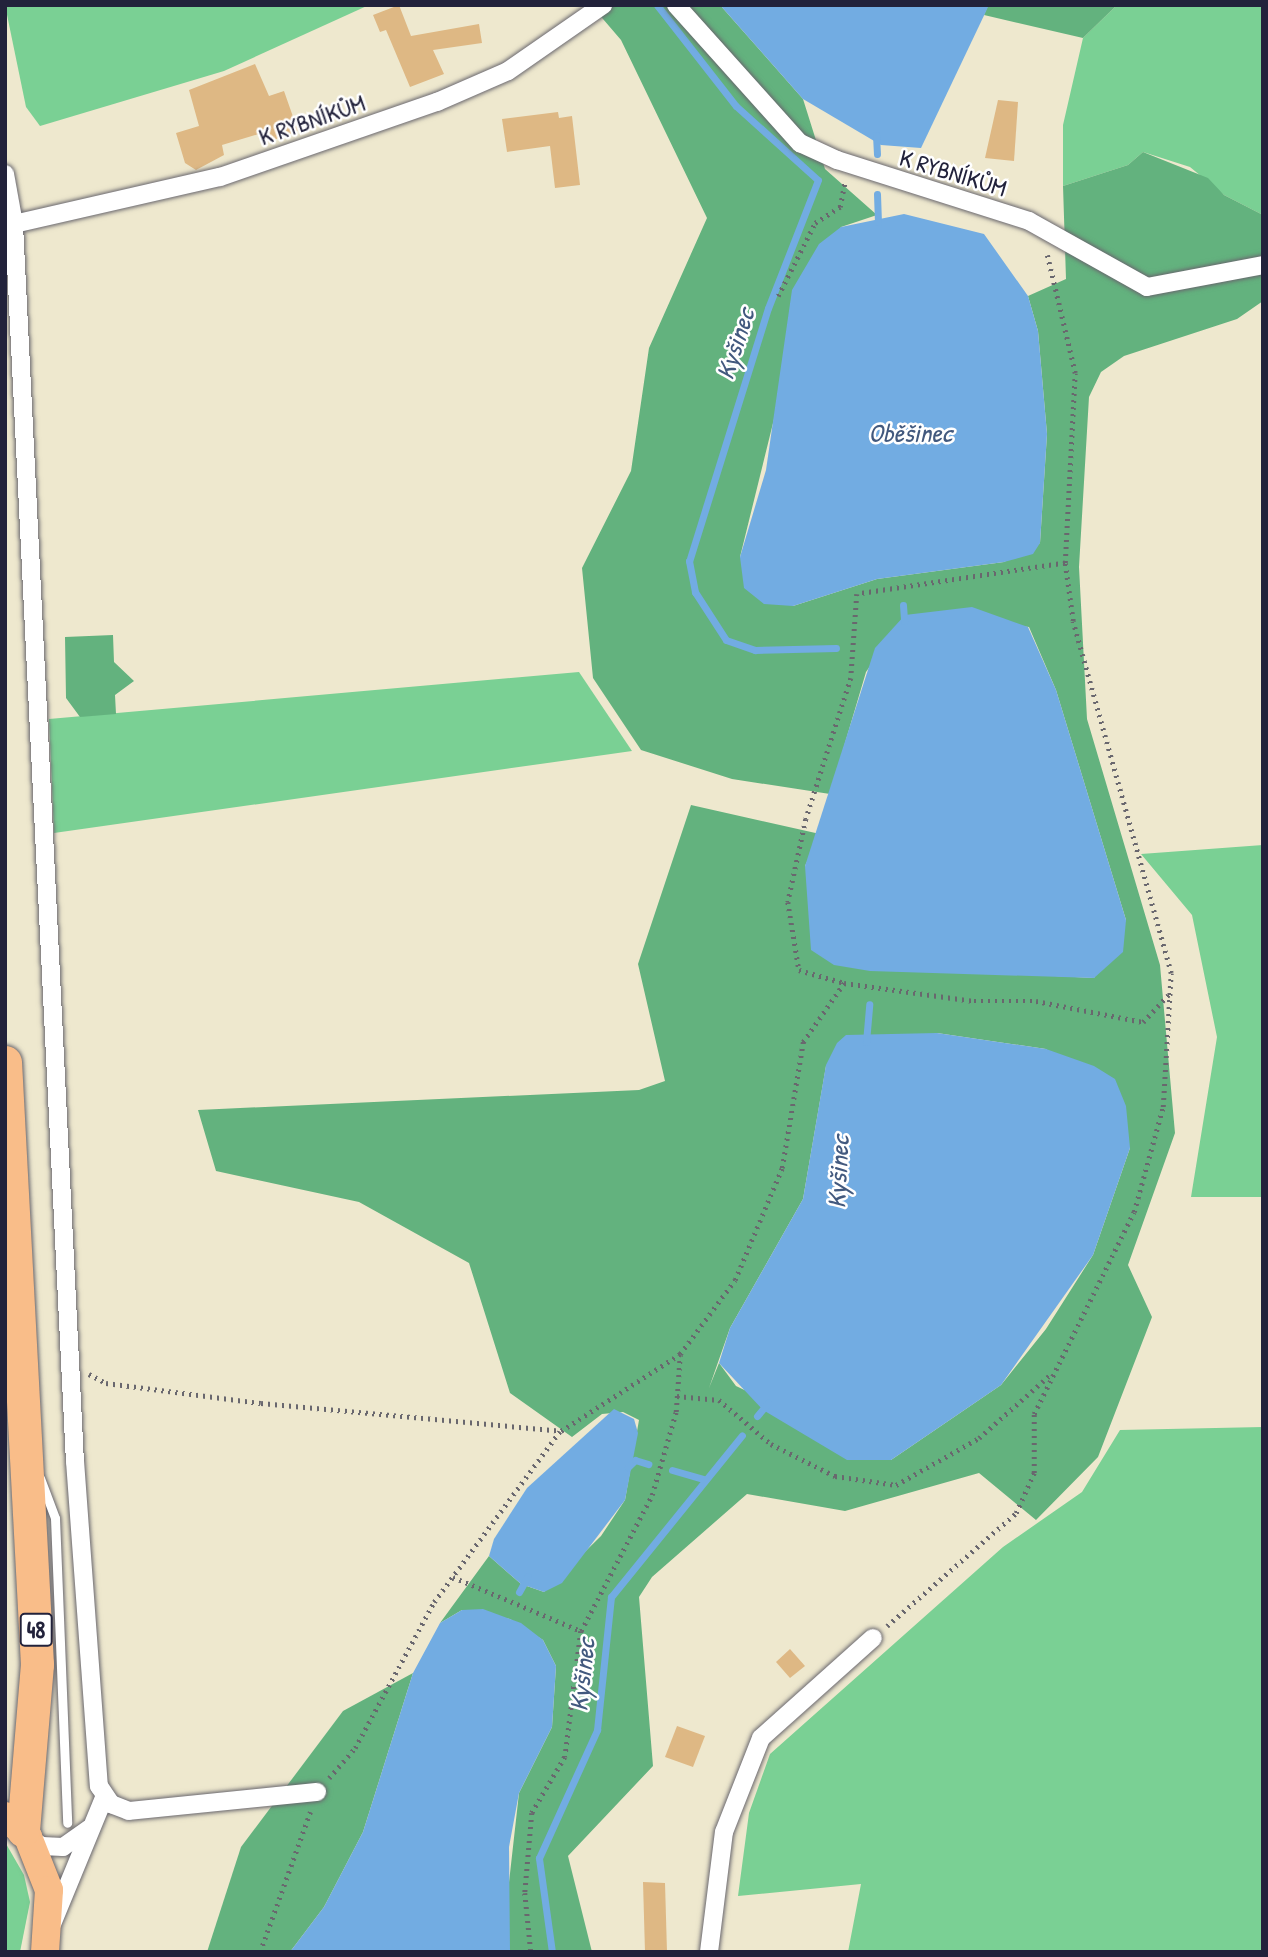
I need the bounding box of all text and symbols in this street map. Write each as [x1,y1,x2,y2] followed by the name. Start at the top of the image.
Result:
[255,88,369,152] street label: K RYBNÍKŮM
[896,143,1010,203] street label: K RYBNÍKŮM
[709,305,761,383] water label: Kyšinec
[868,417,952,449] water label: Oběšinec
[821,1135,855,1209] water label: Kyšinec
[19,1610,54,1650] road number: 48
[563,1637,601,1713] water label: Kyšinec

